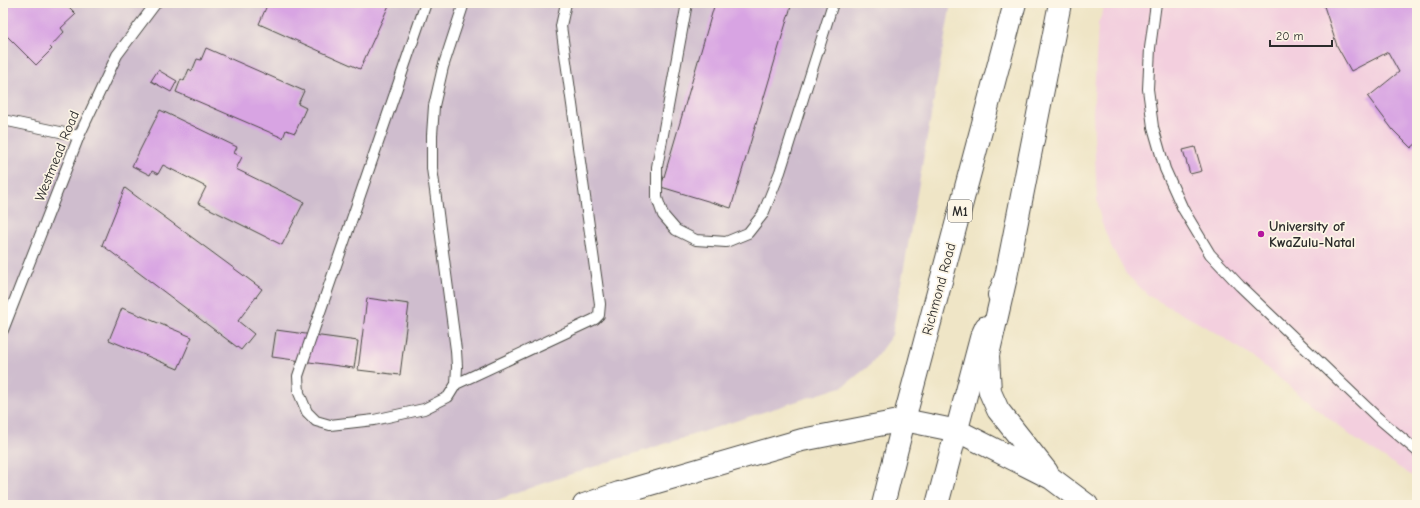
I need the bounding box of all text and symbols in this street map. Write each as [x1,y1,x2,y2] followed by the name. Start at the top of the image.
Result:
[1270,22,1332,48] scale bar
[1276,29,1304,43] text: 20 m
[31,108,83,204] street label: Westmead Road
[948,200,972,222] road number: M1
[1269,218,1355,251] place label: University of KwaZulu-Natal
[1256,229,1266,239] marker: University of KwaZulu-Natal
[919,241,959,337] street label: Richmond Road

